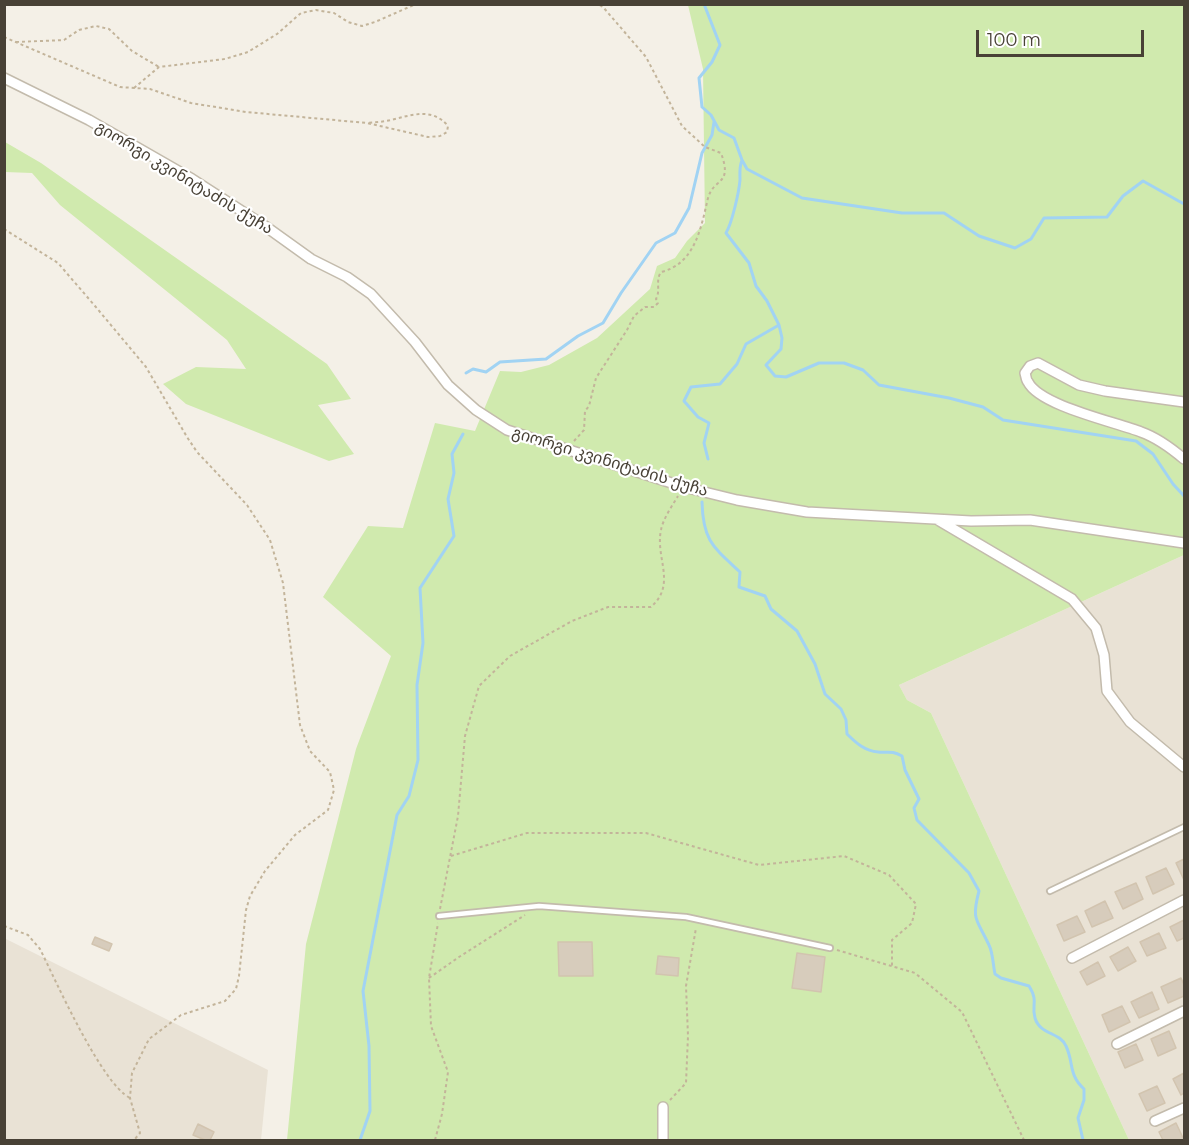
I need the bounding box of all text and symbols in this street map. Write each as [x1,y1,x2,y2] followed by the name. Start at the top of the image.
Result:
[979,18,1147,56] scale bar
[987,29,1041,51] text: 100 m
[92,117,276,239] street label: გიორგი კვინიტაძის ქუჩა
[510,423,710,501] street label: გიორგი კვინიტაძის ქუჩა

